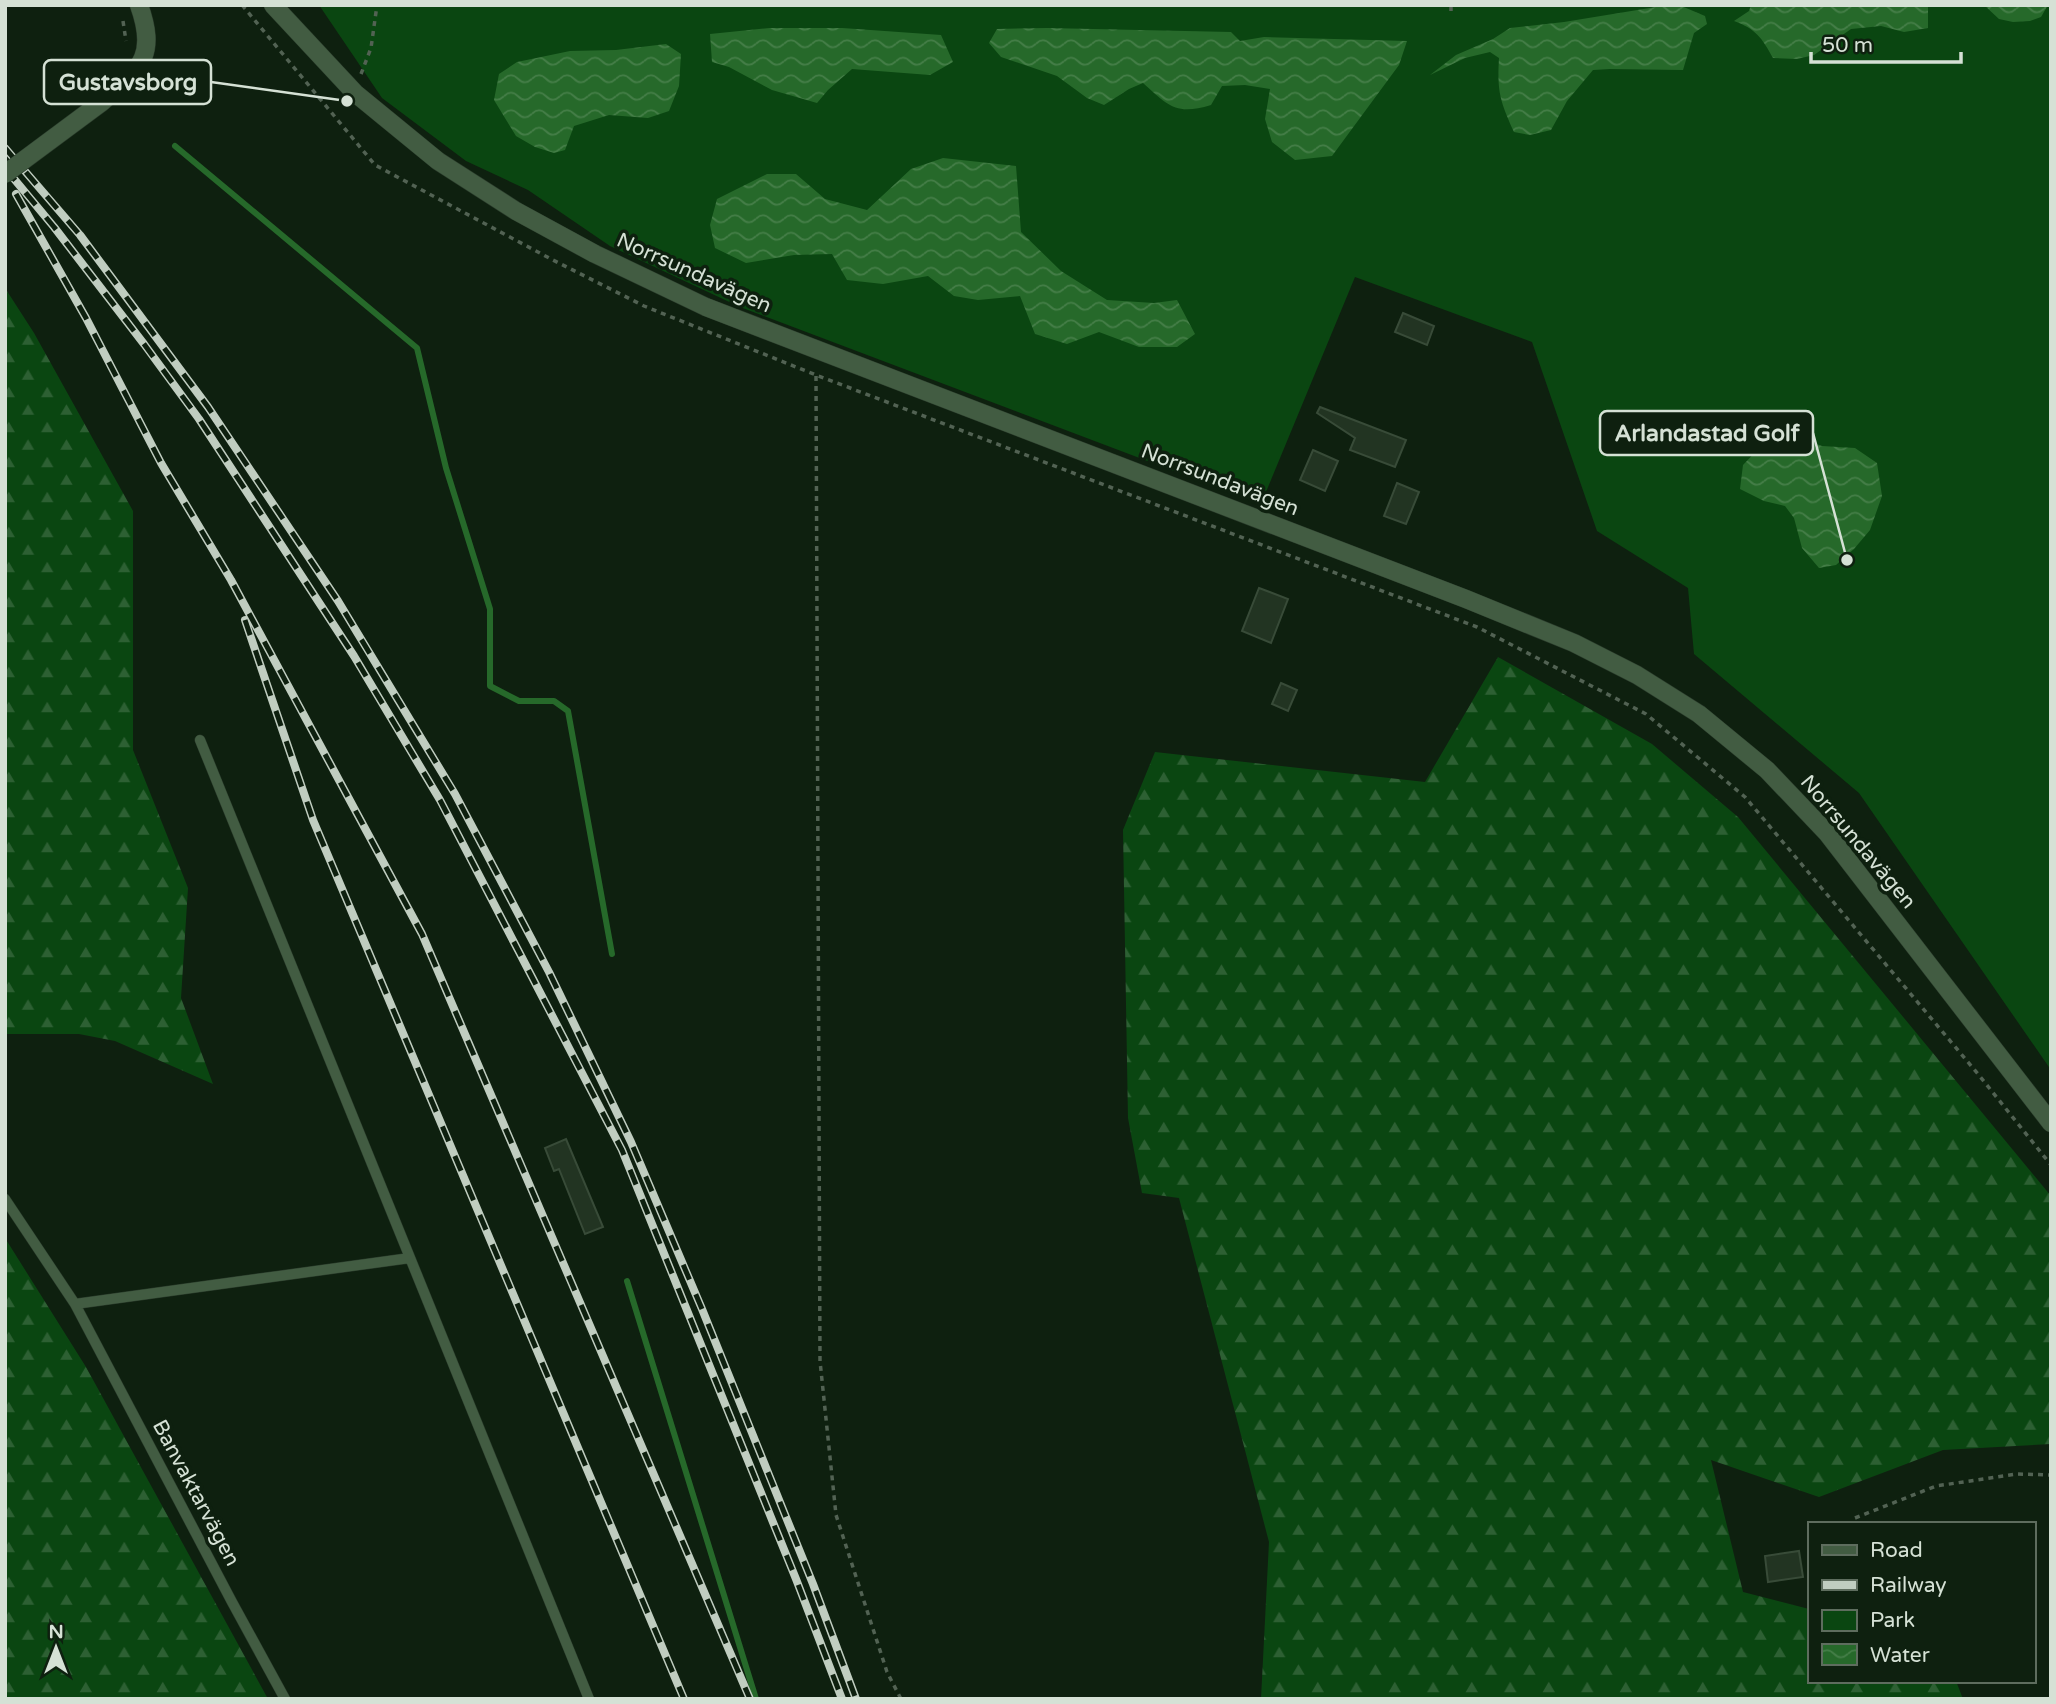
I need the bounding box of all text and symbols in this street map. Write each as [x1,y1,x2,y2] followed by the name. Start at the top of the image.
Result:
[1811,21,1962,65] scale bar
[1822,33,1873,58] text: 50 m
[44,60,211,104] callout: Gustavsborg
[59,69,197,97] text: Gustavsborg
[613,228,775,318] street label: Norrsundavägen
[1600,411,1813,455] callout: Arlandastad Golf
[1615,420,1801,448] text: Arlandastad Golf
[1138,438,1302,522] street label: Norrsundavägen
[1795,770,1921,914] street label: Norrsundavägen
[147,1416,245,1570] street label: Banvaktarvägen
[1808,1522,2035,1683] legend
[1870,1538,1923,1563] text: Road
[1870,1573,1947,1598] text: Railway
[1870,1608,1915,1633] text: Park
[21,1613,91,1683] north arrow
[48,1621,64,1643] text: N
[1870,1643,1930,1668] text: Water

